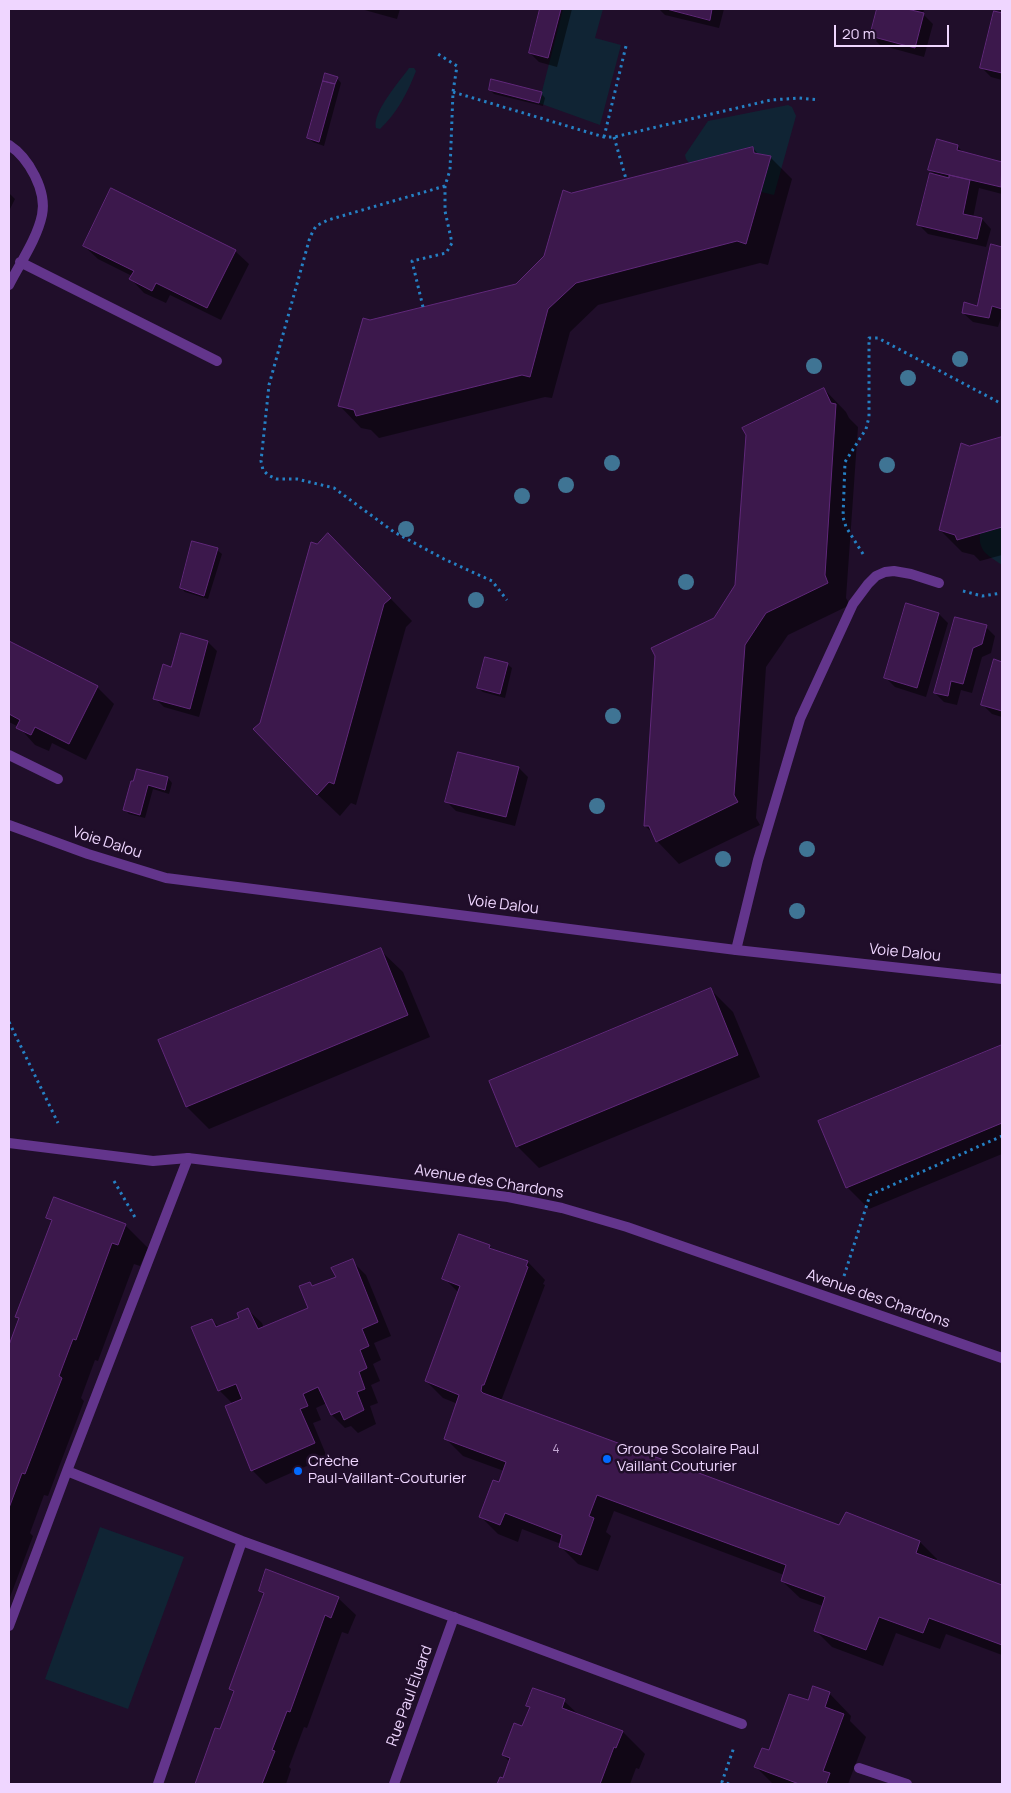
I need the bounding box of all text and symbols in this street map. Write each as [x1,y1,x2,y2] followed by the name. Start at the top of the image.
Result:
[836,15,951,47] scale bar
[842,23,875,44] text: 20 m
[70,823,144,863] street label: Voie Dalou
[466,892,540,918] street label: Voie Dalou
[868,940,942,966] street label: Voie Dalou
[413,1161,565,1203] street label: Avenue des Chardons
[804,1266,952,1332] street label: Avenue des Chardons
[617,1441,759,1476] place label: Groupe Scolaire Paul Vaillant Couturier
[552,1443,560,1457] house number: 4
[308,1453,466,1488] place label: Crèche Paul-Vaillant-Couturier
[601,1453,613,1465] marker: Groupe Scolaire Paul Vaillant Couturier
[292,1465,304,1477] marker: Crèche Paul-Vaillant-Couturier
[383,1643,437,1749] street label: Rue Paul Éluard

